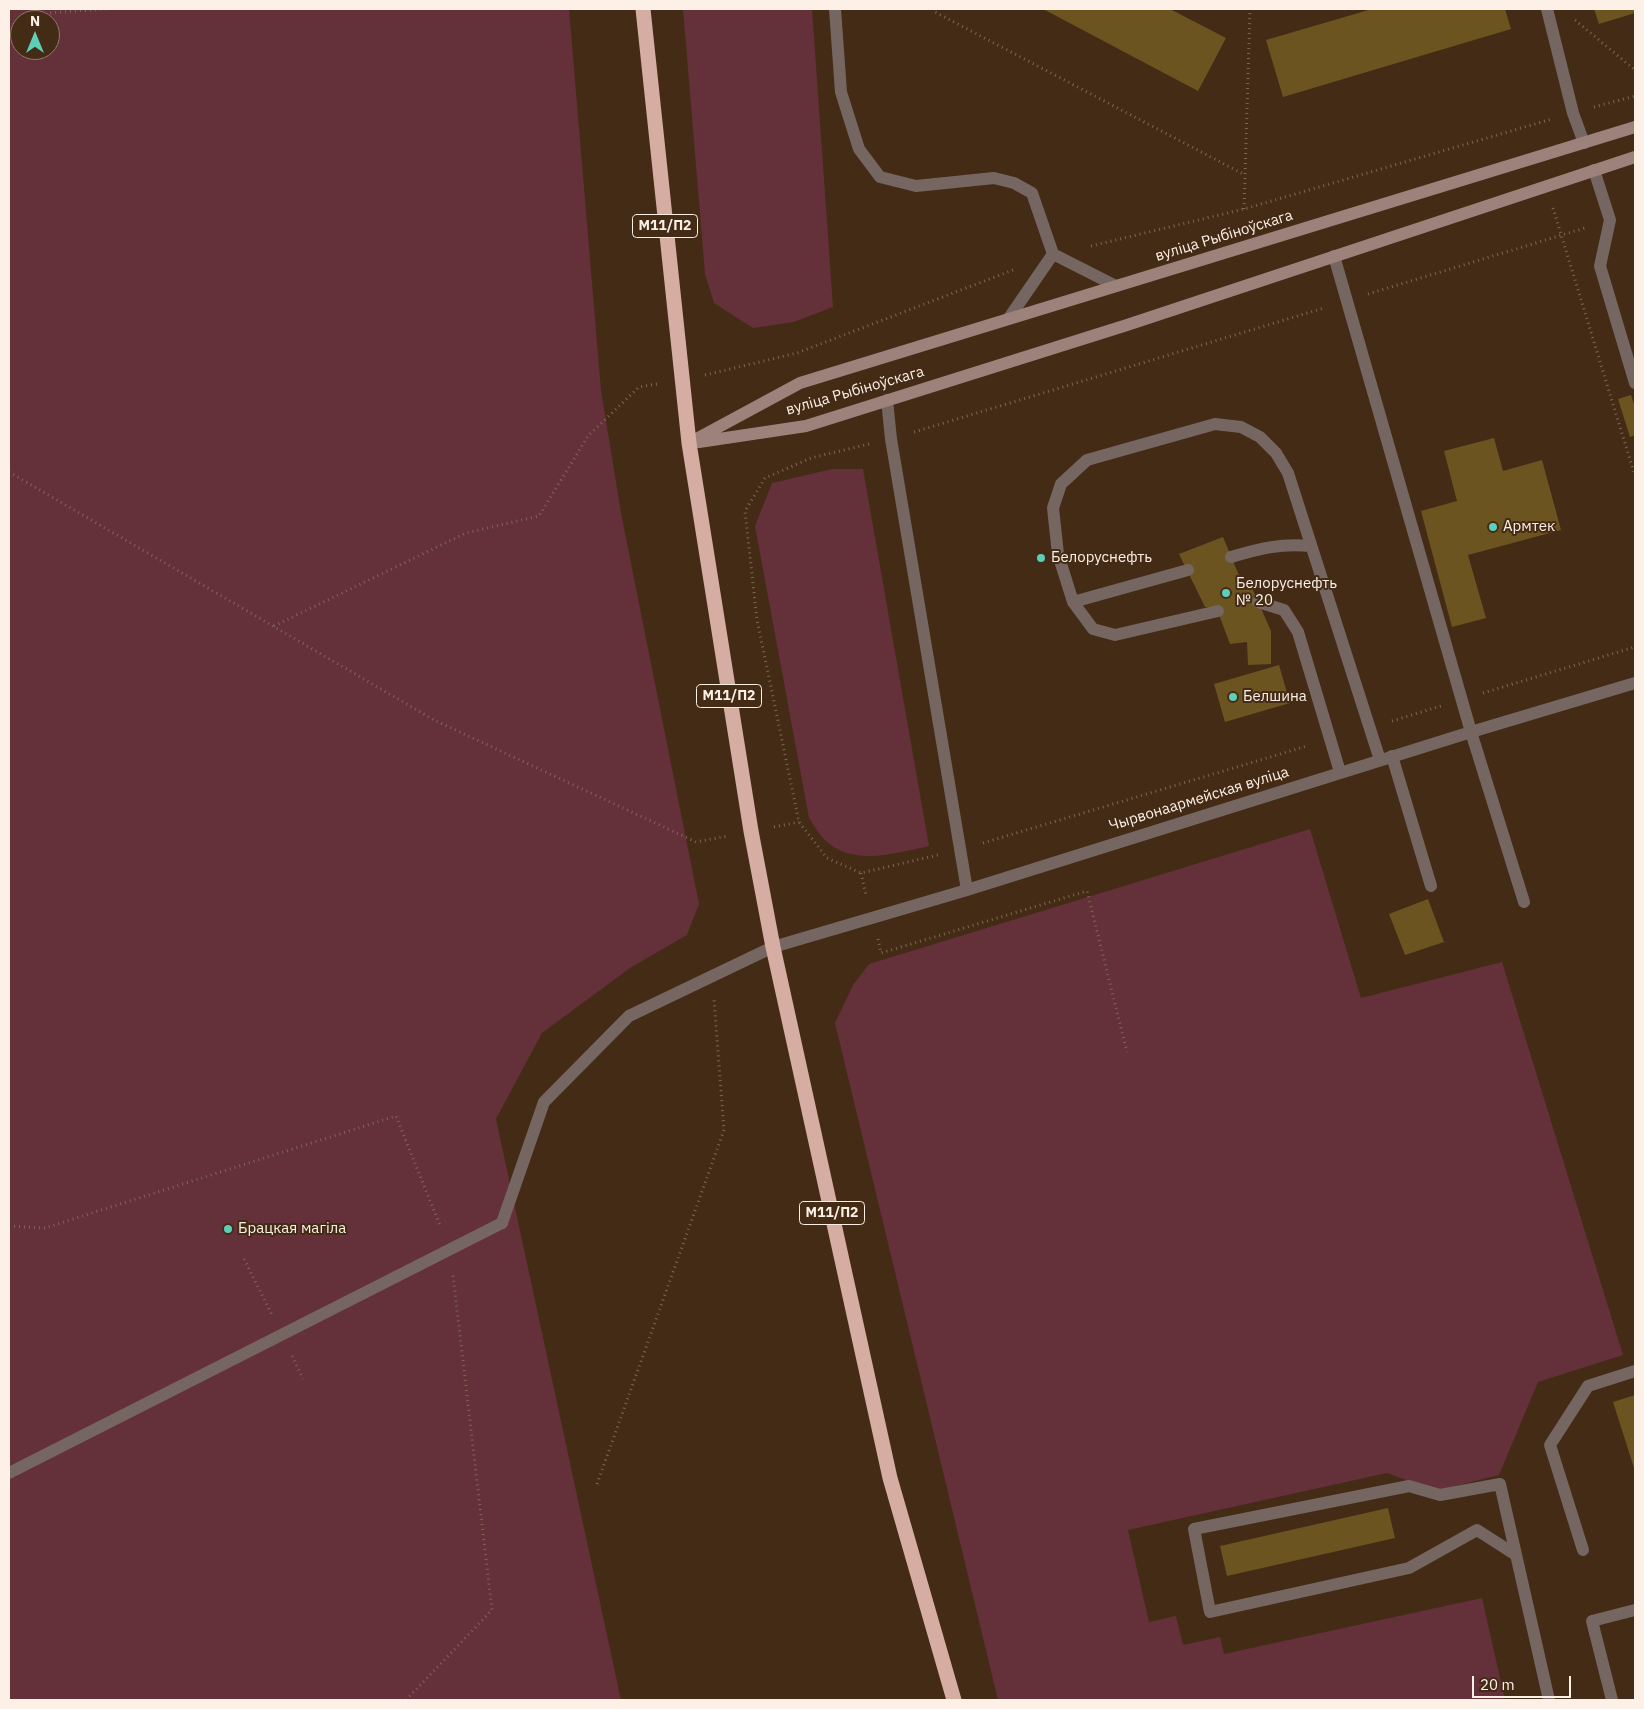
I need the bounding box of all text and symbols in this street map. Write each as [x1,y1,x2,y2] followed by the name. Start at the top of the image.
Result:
[10,10,60,60] north arrow
[30,12,40,30] text: N
[1153,207,1295,265] street label: вуліца Рыбіноўскага
[632,215,698,238] road number: М11/П2
[784,363,926,419] street label: вуліца Рыбіноўскага
[1503,518,1555,536] place label: Армтек
[1487,521,1499,533] marker: Армтек
[1051,549,1152,567] place label: Белоруснефть
[1035,552,1047,564] marker: Белоруснефть
[1236,575,1337,610] place label: Белоруснефть № 20
[1220,587,1232,599] marker: Белоруснефть № 20
[696,684,762,708] road number: М11/П2
[1243,688,1307,706] place label: Белшина
[1227,691,1239,703] marker: Белшина
[1107,763,1291,835] street label: Чырвонаармейская вуліца
[800,1202,864,1224] road number: М11/П2
[238,1220,346,1238] place label: Брацкая магіла
[222,1223,234,1235] marker: Брацкая магіла
[1474,1666,1573,1698] scale bar
[1480,1675,1515,1694] text: 20 m

